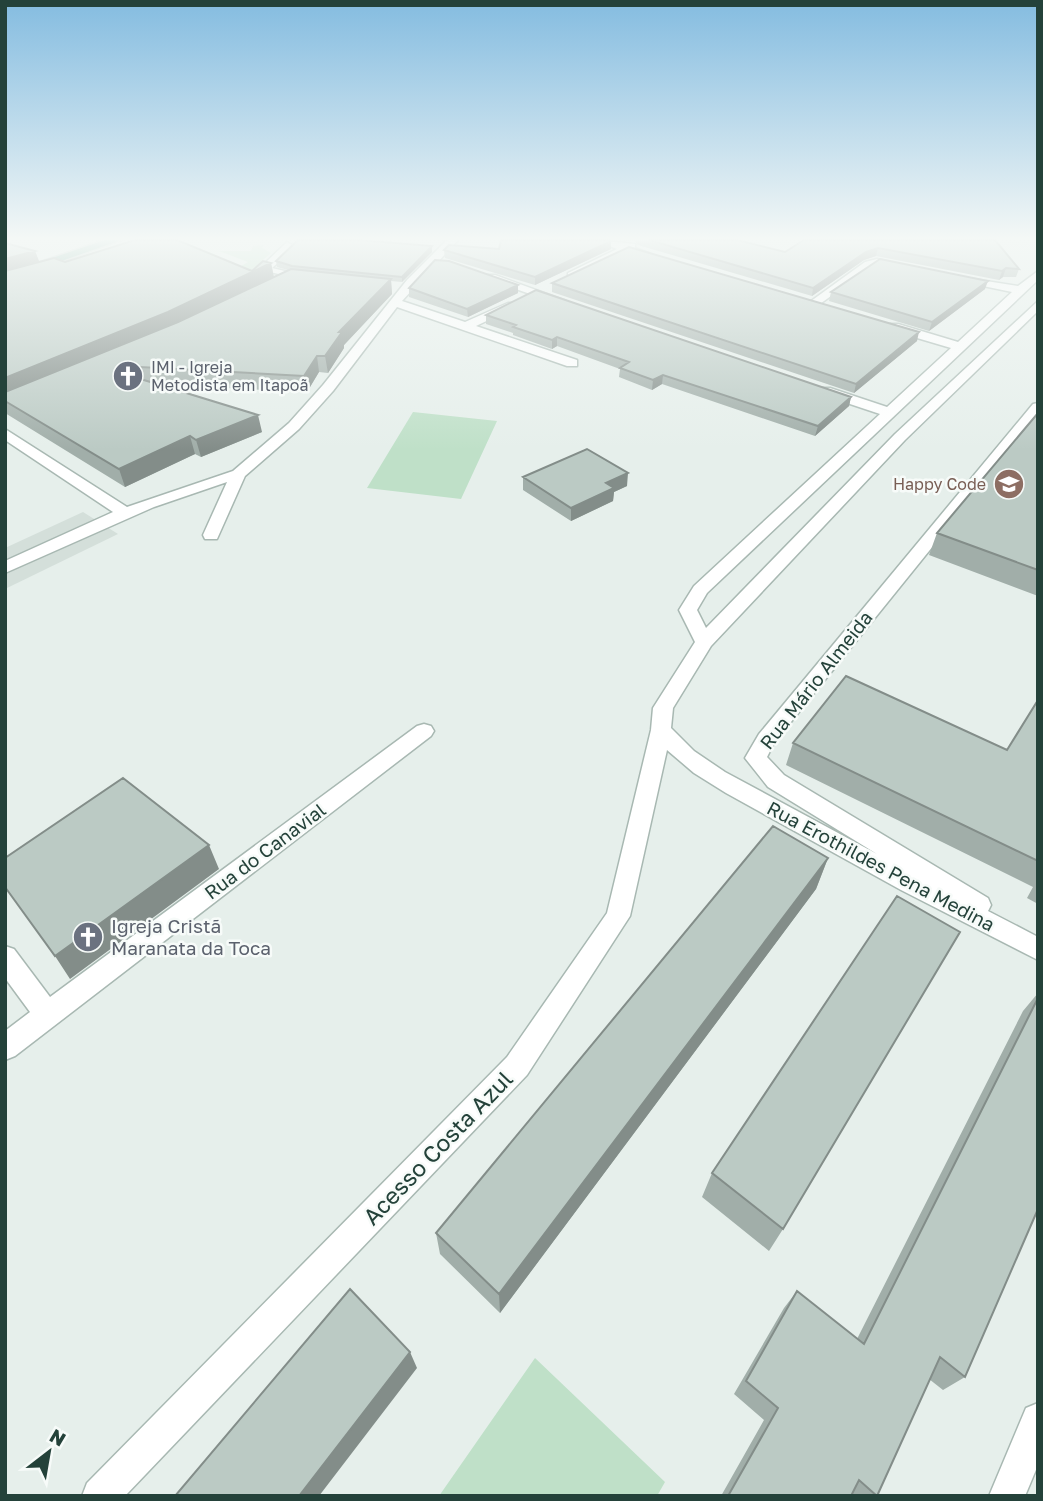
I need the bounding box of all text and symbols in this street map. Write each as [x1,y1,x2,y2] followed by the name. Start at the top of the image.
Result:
[151,357,308,395] place label: IMI - Igreja Metodista em Itapoã
[111,359,145,393] church icon: IMI - Igreja Metodista em Itapoã
[992,467,1026,501] school or university icon: Happy Code
[893,474,986,494] place label: Happy Code
[755,606,877,753] street label: Rua Mário Almeida
[763,796,999,935] street label: Rua Erothildes Pena Medina
[200,798,330,904] street label: Rua do Canavial
[111,914,271,959] place label: Igreja Cristã Maranata da Toca
[71,920,105,954] church icon: Igreja Cristã Maranata da Toca
[357,1064,518,1230] street label: Acesso Costa Azul
[14,1417,84,1487] north arrow
[46,1423,70,1451] text: N

